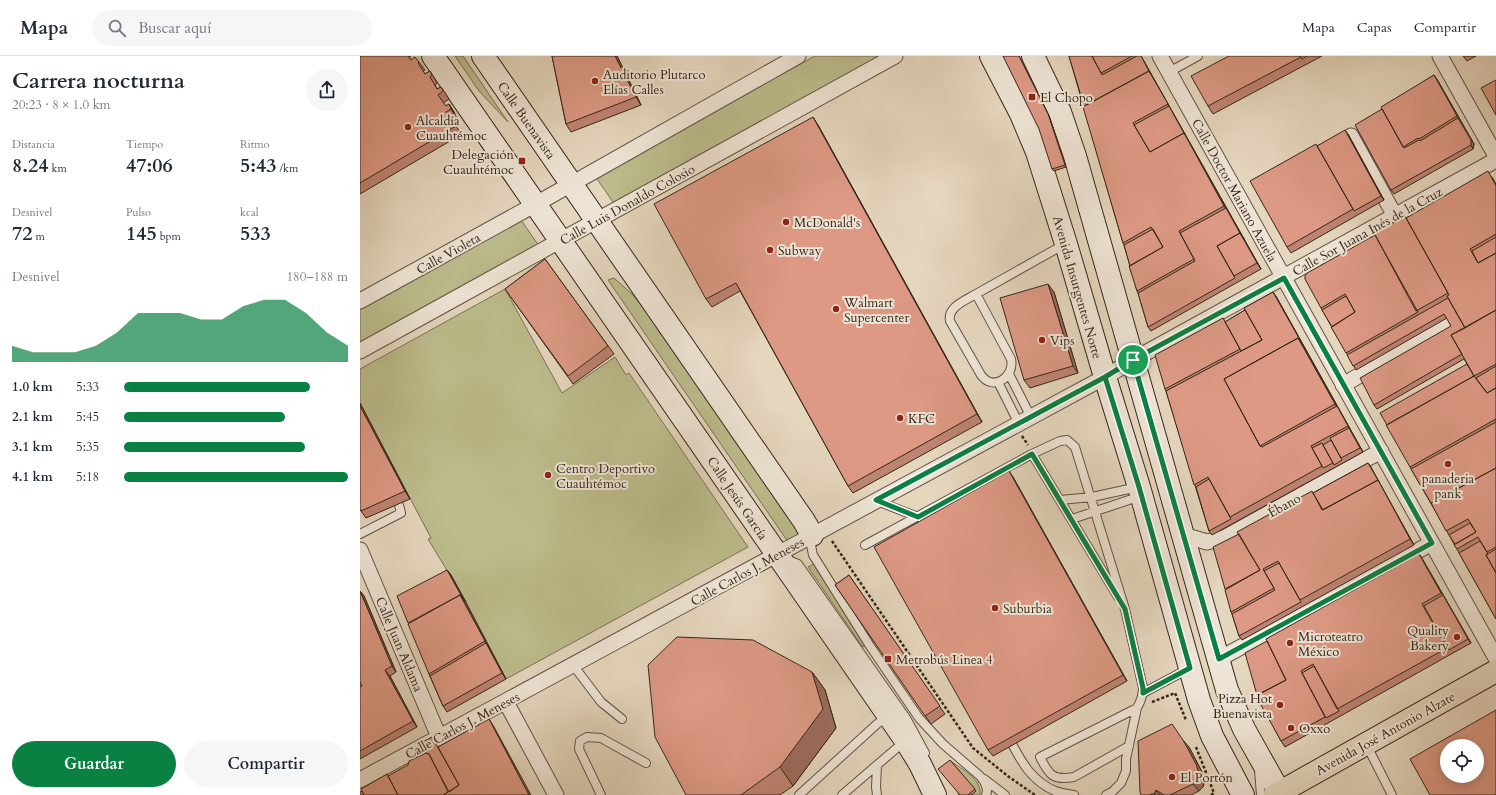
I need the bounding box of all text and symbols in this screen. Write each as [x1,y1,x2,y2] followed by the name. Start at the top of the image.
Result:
[92,10,372,46] search box
[20,15,68,41] text: Mapa
[106,17,128,39] icon: search
[138,18,211,38] text: Buscar aquí
[1302,18,1335,37] text: Mapa
[1357,18,1392,37] text: Capas
[1414,18,1476,37] text: Compartir
[12,66,185,96] text: Carrera nocturna
[603,66,706,99] place label: Auditorio Plutarco Elías Calles
[306,69,348,111] button: share
[590,76,600,86] marker: Auditorio Plutarco Elías Calles
[493,78,560,163] street label: Calle Buenavista
[1040,89,1093,107] place label: El Chopo
[1027,92,1037,102] marker: El Chopo
[12,96,111,114] text: 20:23 · 8 × 1.0 km
[416,112,487,145] place label: Alcaldía Cuauhtémoc
[1187,116,1281,266] street label: Calle Doctor Mariano Azuela
[403,122,413,132] marker: Alcaldía Cuauhtémoc
[12,137,55,152] text: Distancia
[126,137,163,152] text: Tiempo
[240,137,269,152] text: Ritmo
[443,146,515,179] place label: Delegación Cuauhtémoc
[12,152,49,179] text: 8.24
[126,152,173,179] text: 47:06
[240,152,277,179] text: 5:43
[517,156,527,166] marker: Delegación Cuauhtémoc
[557,160,698,250] street label: Calle Luis Donaldo Colosio
[49,161,67,176] text: km
[277,161,298,176] text: /km
[1289,183,1446,281] street label: Calle Sor Juana Inés de la Cruz
[12,205,52,220] text: Desnivel
[126,205,151,220] text: Pulso
[240,205,258,220] text: kcal
[794,214,860,232] place label: McDonald's
[1048,214,1106,361] street label: Avenida Insurgentes Norte
[781,217,791,227] marker: McDonald's
[12,220,33,247] text: 72
[126,220,157,247] text: 145
[240,220,271,247] text: 533
[33,229,45,244] text: m
[157,229,181,244] text: bpm
[413,229,484,279] street label: Calle Violeta
[778,242,822,260] place label: Subway
[765,245,775,255] marker: Subway
[12,268,60,286] text: Desnivel
[286,268,348,286] text: 180–188 m
[843,294,909,327] place label: Walmart Supercenter
[831,304,841,314] marker: Walmart Supercenter
[1050,332,1074,350] place label: Vips
[1037,335,1047,345] marker: Vips
[1116,343,1150,377] pin
[1122,349,1144,371] icon: arrive
[12,378,53,396] text: 1.0 km
[76,378,99,396] text: 5:33
[12,408,53,426] text: 2.1 km
[76,408,99,426] text: 5:45
[908,410,935,428] place label: KFC
[895,413,905,423] marker: KFC
[12,438,53,456] text: 3.1 km
[76,438,99,456] text: 5:35
[703,453,772,544] street label: Calle Jesús García
[1443,459,1453,469] marker: panaderia pank
[556,460,655,493] place label: Centro Deportivo Cuauhtémoc
[12,468,53,486] text: 4.1 km
[76,468,99,486] text: 5:18
[543,470,553,480] marker: Centro Deportivo Cuauhtémoc
[1422,470,1475,503] place label: panaderia pank
[1265,490,1304,522] street label: Ébano
[687,533,808,611] street label: Calle Carlos J. Meneses
[371,594,427,695] street label: Calle Juan Aldama
[1003,600,1052,618] place label: Suburbia
[990,603,1000,613] marker: Suburbia
[1407,622,1449,655] place label: Quality Bakery
[1298,628,1363,661] place label: Microteatro México
[1452,632,1462,642] marker: Quality Bakery
[1285,638,1295,648] marker: Microteatro México
[896,651,993,669] place label: Metrobús Linea 4
[883,654,893,664] marker: Metrobús Linea 4
[402,688,523,764] street label: Calle Carlos J. Meneses
[1312,688,1459,780] street label: Avenida José Antonio Alzate
[1213,690,1272,723] place label: Pizza Hot Buenavista
[1275,700,1285,710] marker: Pizza Hot Buenavista
[1299,720,1330,738] place label: Oxxo
[1286,723,1296,733] marker: Oxxo
[1440,739,1484,783] map controls
[1440,739,1484,783] button: locate
[12,741,176,787] button: Guardar
[184,741,348,787] button: Compartir
[1180,769,1233,787] place label: El Portón
[1167,772,1177,782] marker: El Portón

